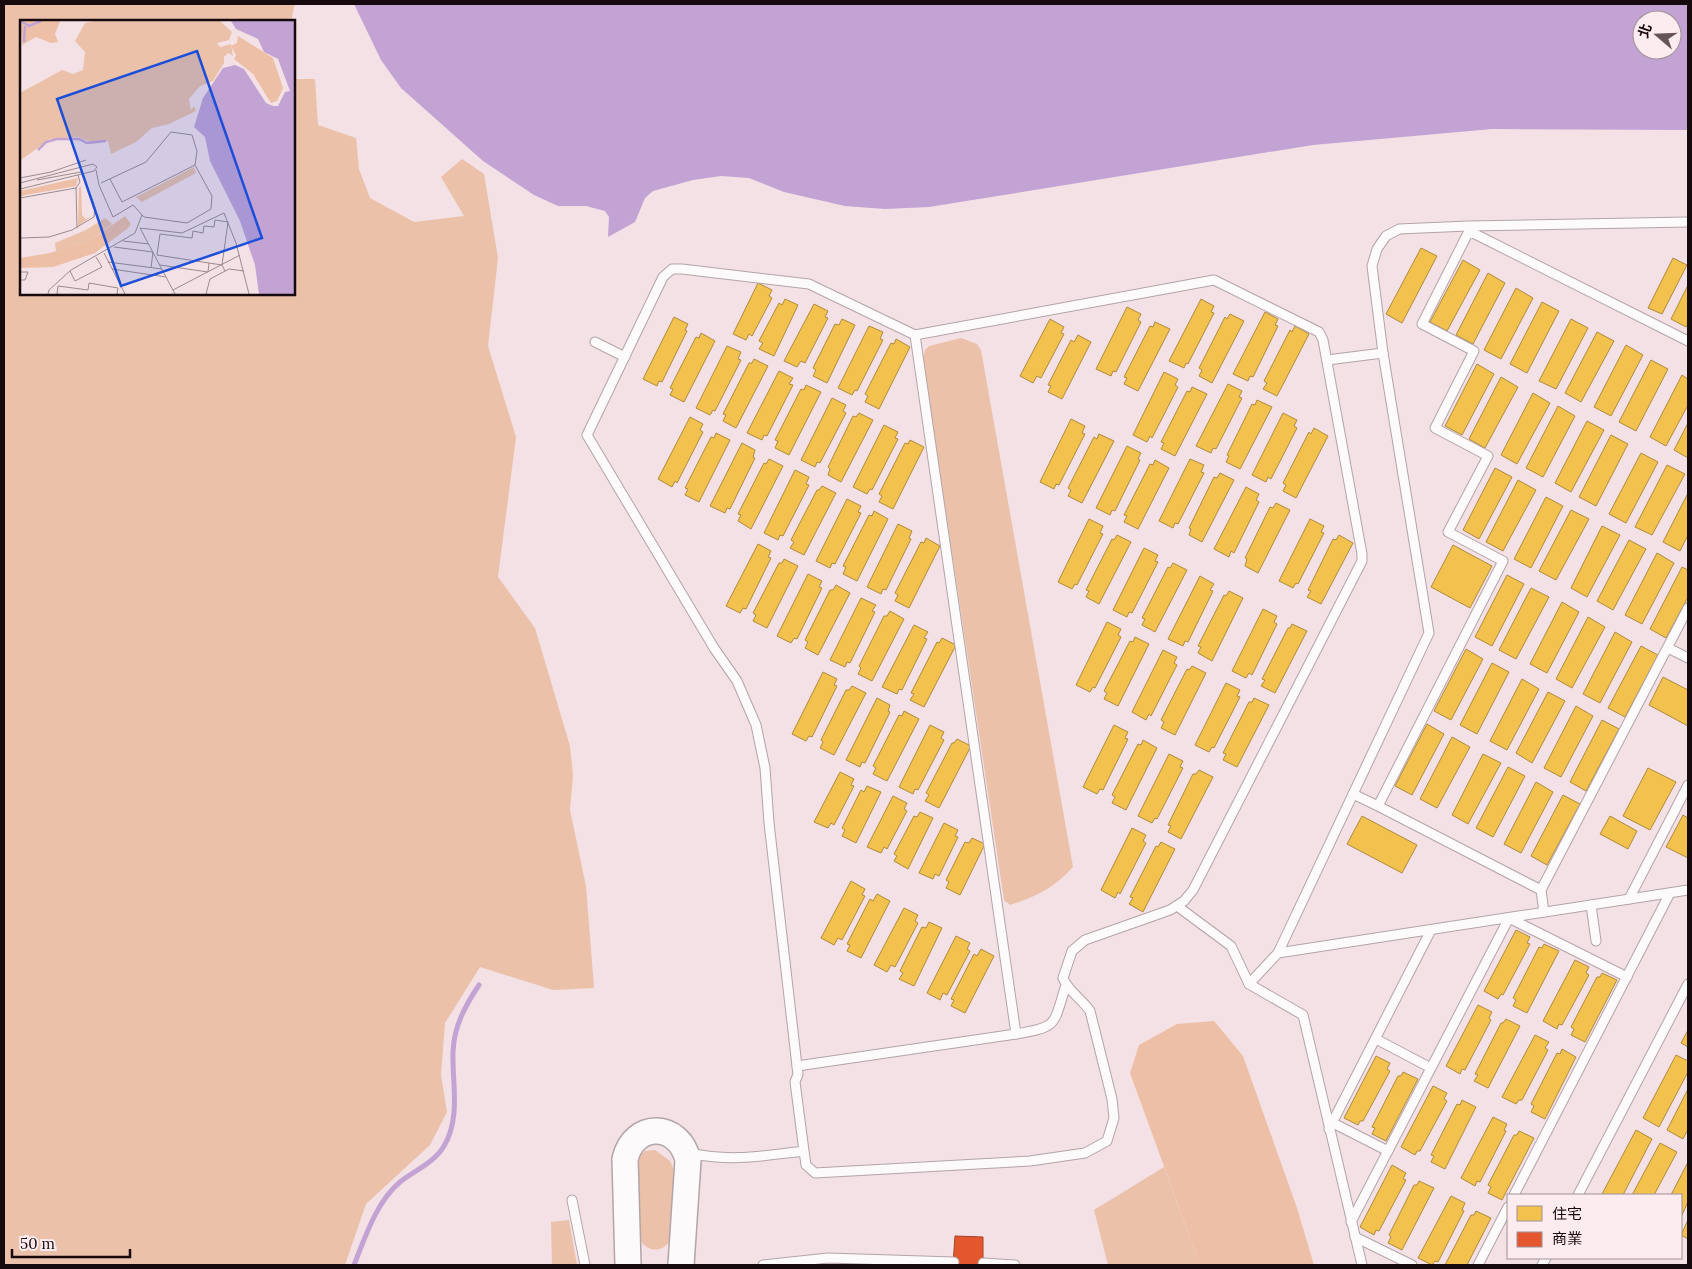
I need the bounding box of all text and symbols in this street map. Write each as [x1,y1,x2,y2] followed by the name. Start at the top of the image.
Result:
[1632,10,1682,60] north arrow
[20,20,295,295] inset map
[1634,21,1655,40] text: 北
[1507,1194,1682,1259] legend
[1552,1204,1582,1223] text: 住宅
[12,1226,130,1258] scale bar
[1552,1229,1582,1248] text: 商業
[20,1234,55,1253] text: 50 m

